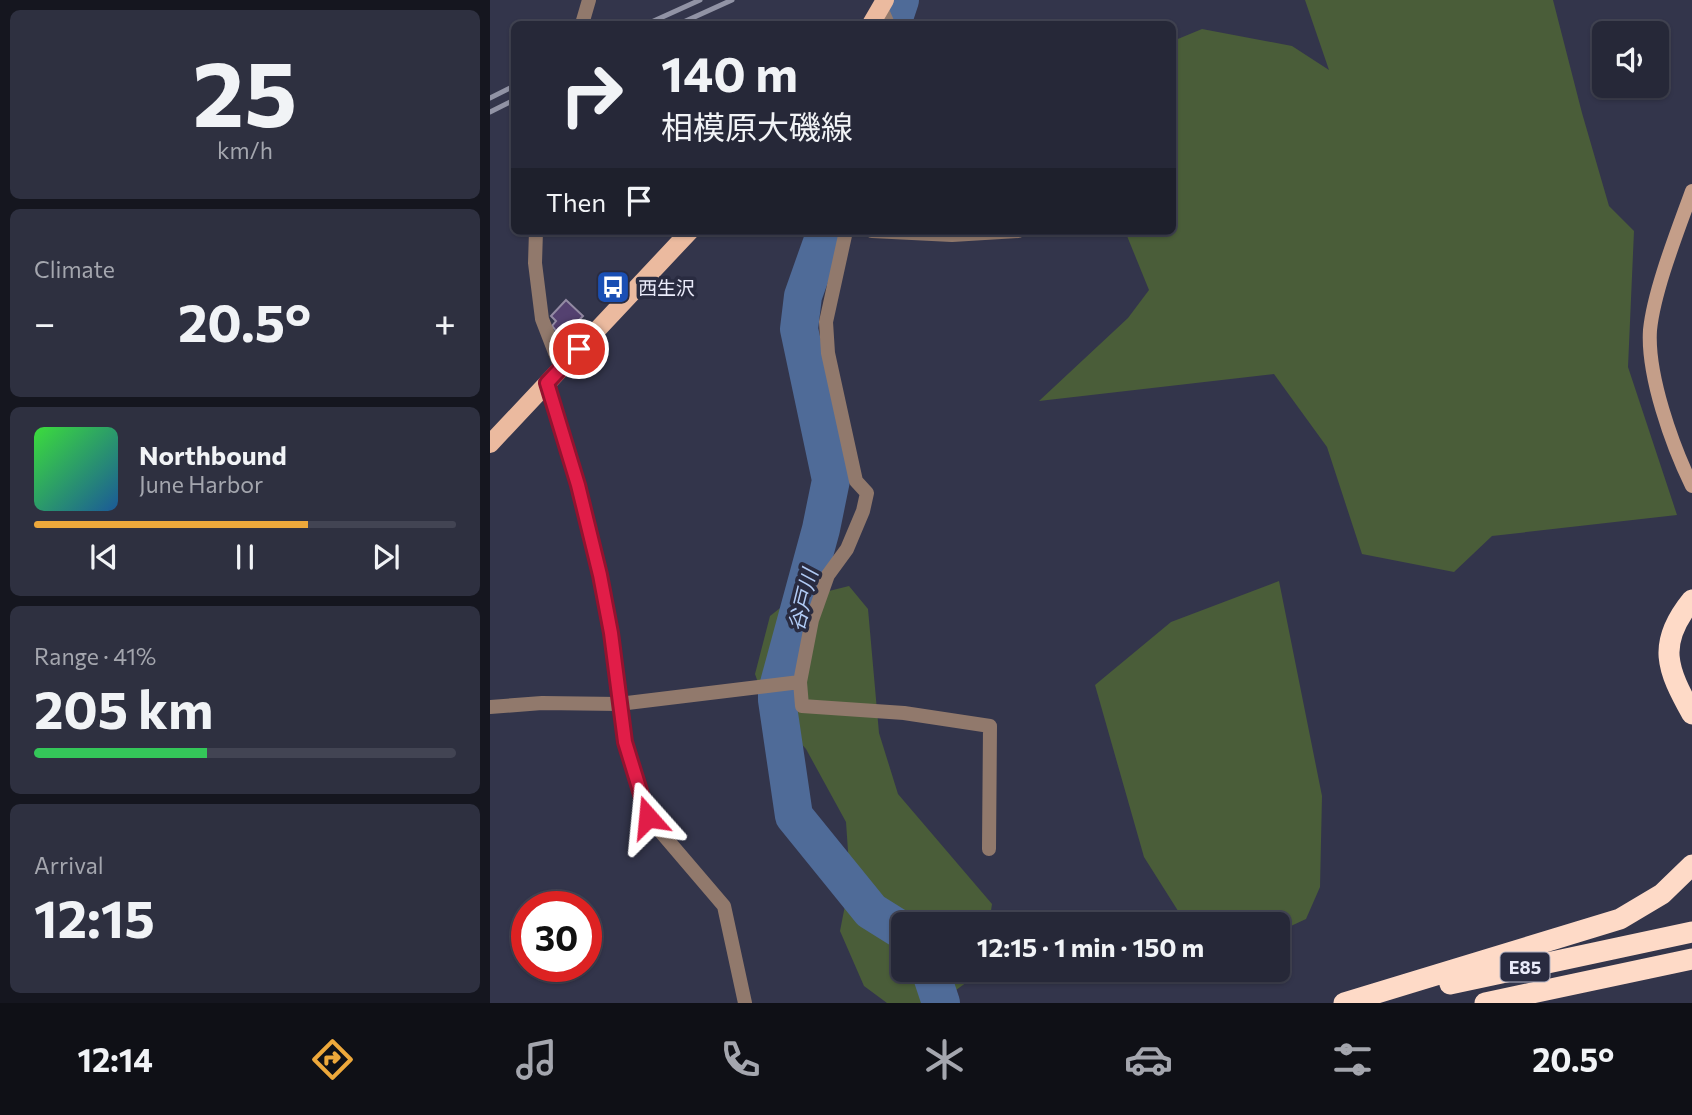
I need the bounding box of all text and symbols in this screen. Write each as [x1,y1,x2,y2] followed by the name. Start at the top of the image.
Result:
[1592,21,1669,98] map controls
[1592,21,1669,98] button: sound
[193,34,297,146] text: 25
[661,42,798,102] text: 140 m
[546,49,637,140] icon: right
[661,106,853,146] text: 相模原大磯線
[217,136,273,164] text: km/h
[620,182,658,220] icon: arrive
[546,186,606,217] text: Then
[34,255,115,283] text: Climate
[594,268,632,306] bus stop icon: 西生沢
[638,276,695,299] place label: 西生沢
[178,289,311,353] text: 20.5°
[34,298,56,345] text: −
[434,298,456,345] text: +
[549,319,609,379] pin
[560,330,598,368] icon: arrive
[139,439,287,470] text: Northbound
[139,470,263,498] text: June Harbor
[85,538,123,576] icon: previous
[226,538,264,576] icon: pause
[367,538,405,576] icon: next
[782,564,822,634] water label: 谷戸川
[34,642,156,670] text: Range · 41%
[34,676,213,740] text: 205 km
[611,780,685,854] position arrow
[34,851,104,879] text: Arrival
[34,885,155,949] text: 12:15
[511,891,602,982] speed limit sign: 30
[977,931,1204,962] text: 12:15 · 1 min · 150 m
[1500,952,1550,982] road number: E85
[308,1035,357,1084] icon: directions
[512,1035,561,1084] icon: music
[716,1035,765,1084] icon: phone
[920,1035,969,1084] icon: climate
[1124,1035,1173,1084] icon: car
[1328,1035,1377,1084] icon: filters
[78,1039,153,1079] text: 12:14
[1532,1039,1614,1079] text: 20.5°

